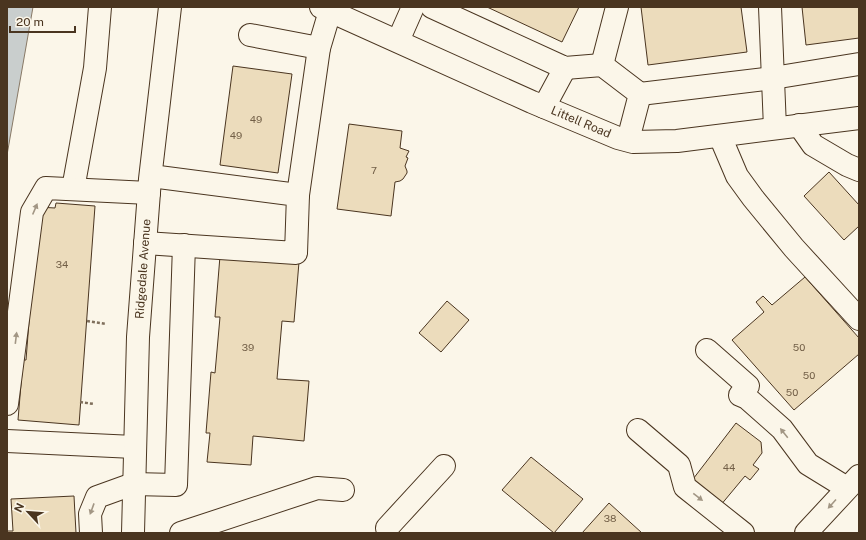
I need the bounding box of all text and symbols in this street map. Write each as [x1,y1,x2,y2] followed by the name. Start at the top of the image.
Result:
[10,8,75,34] scale bar
[16,15,44,29] text: 20 m
[549,103,613,141] street label: Littell Road
[250,113,262,125] house number: 49
[230,129,242,141] house number: 49
[371,164,377,176] house number: 7
[32,203,38,215] one-way arrow
[133,218,153,319] street label: Ridgedale Avenue
[56,258,68,270] house number: 34
[13,332,19,344] one-way arrow
[242,341,254,353] house number: 39
[793,341,805,353] house number: 50
[803,369,815,381] house number: 50
[786,386,798,398] house number: 50
[780,428,789,438] one-way arrow
[723,461,735,473] house number: 44
[8,492,48,532] north arrow
[693,493,703,502] one-way arrow
[827,499,837,509] one-way arrow
[12,501,26,514] text: N
[89,504,95,516] one-way arrow
[604,512,616,524] house number: 38

